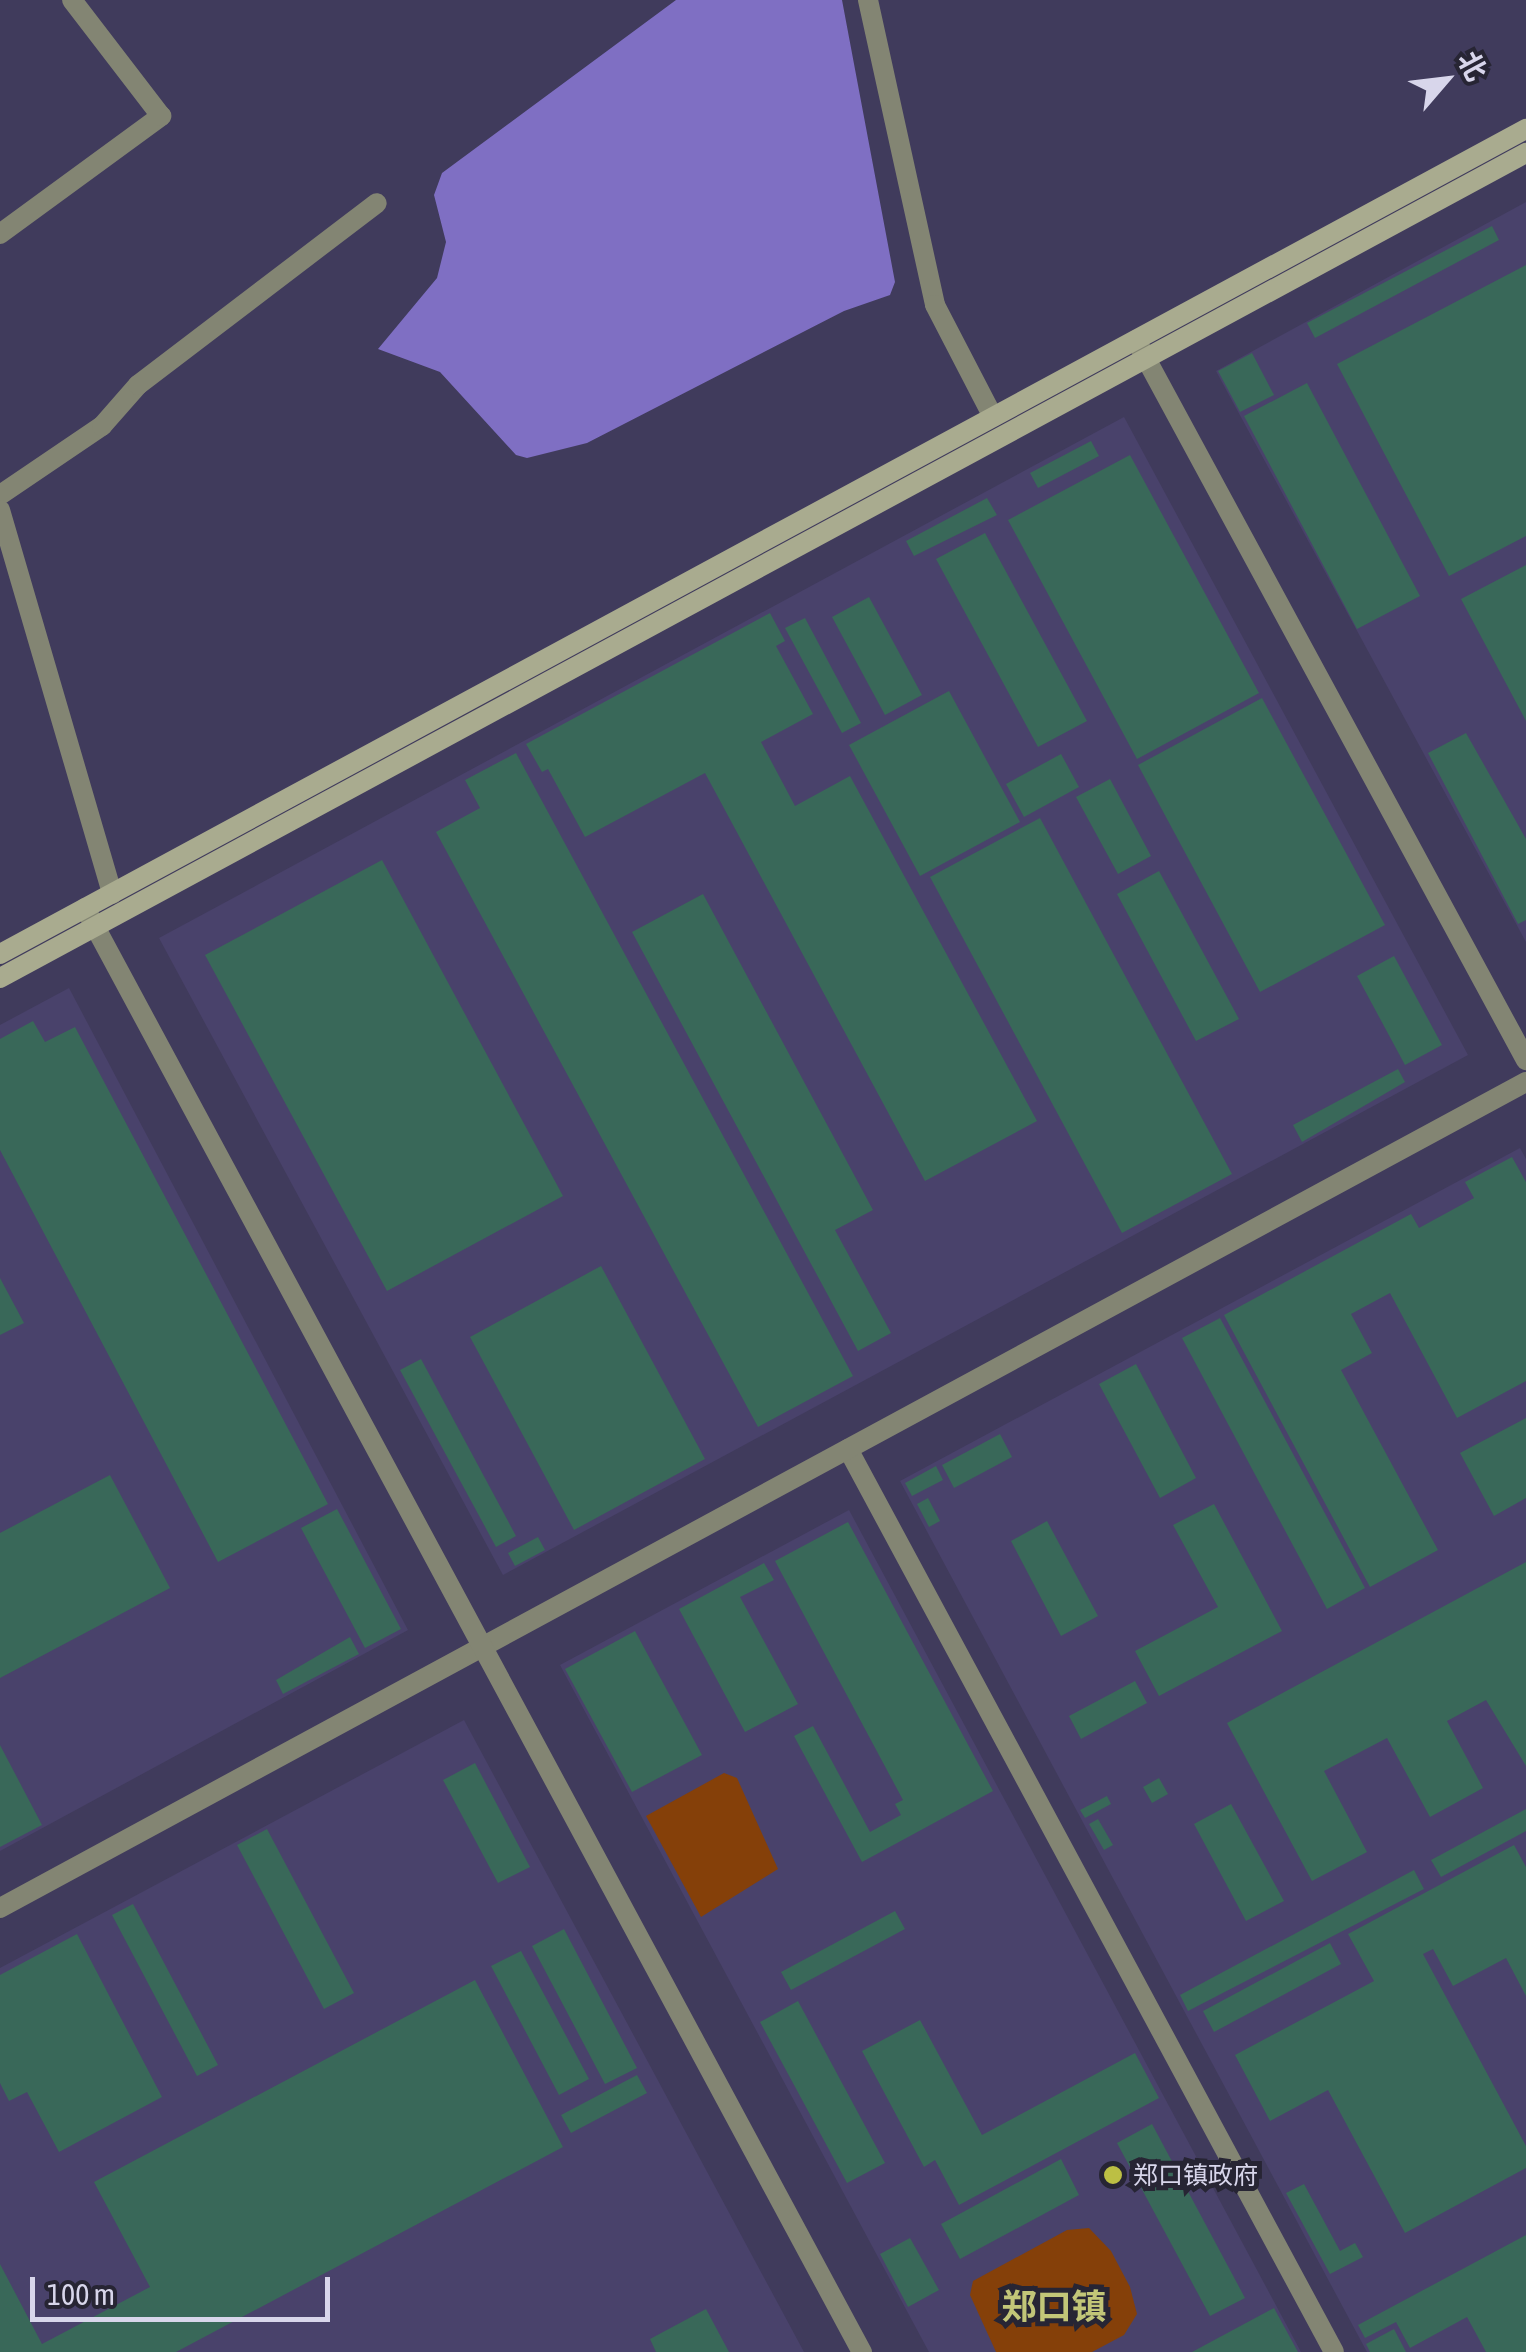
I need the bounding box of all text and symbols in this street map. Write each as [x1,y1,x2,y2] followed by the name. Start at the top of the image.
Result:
[1396,30,1496,130] north arrow
[1452,46,1493,86] text: 北
[1133,2160,1258,2190] place label: 郑口镇政府
[1102,2164,1124,2186] marker: 郑口镇政府
[35,2257,335,2319] scale bar
[47,2277,115,2311] text: 100 m
[1002,2285,1106,2327] district label: 郑口镇

